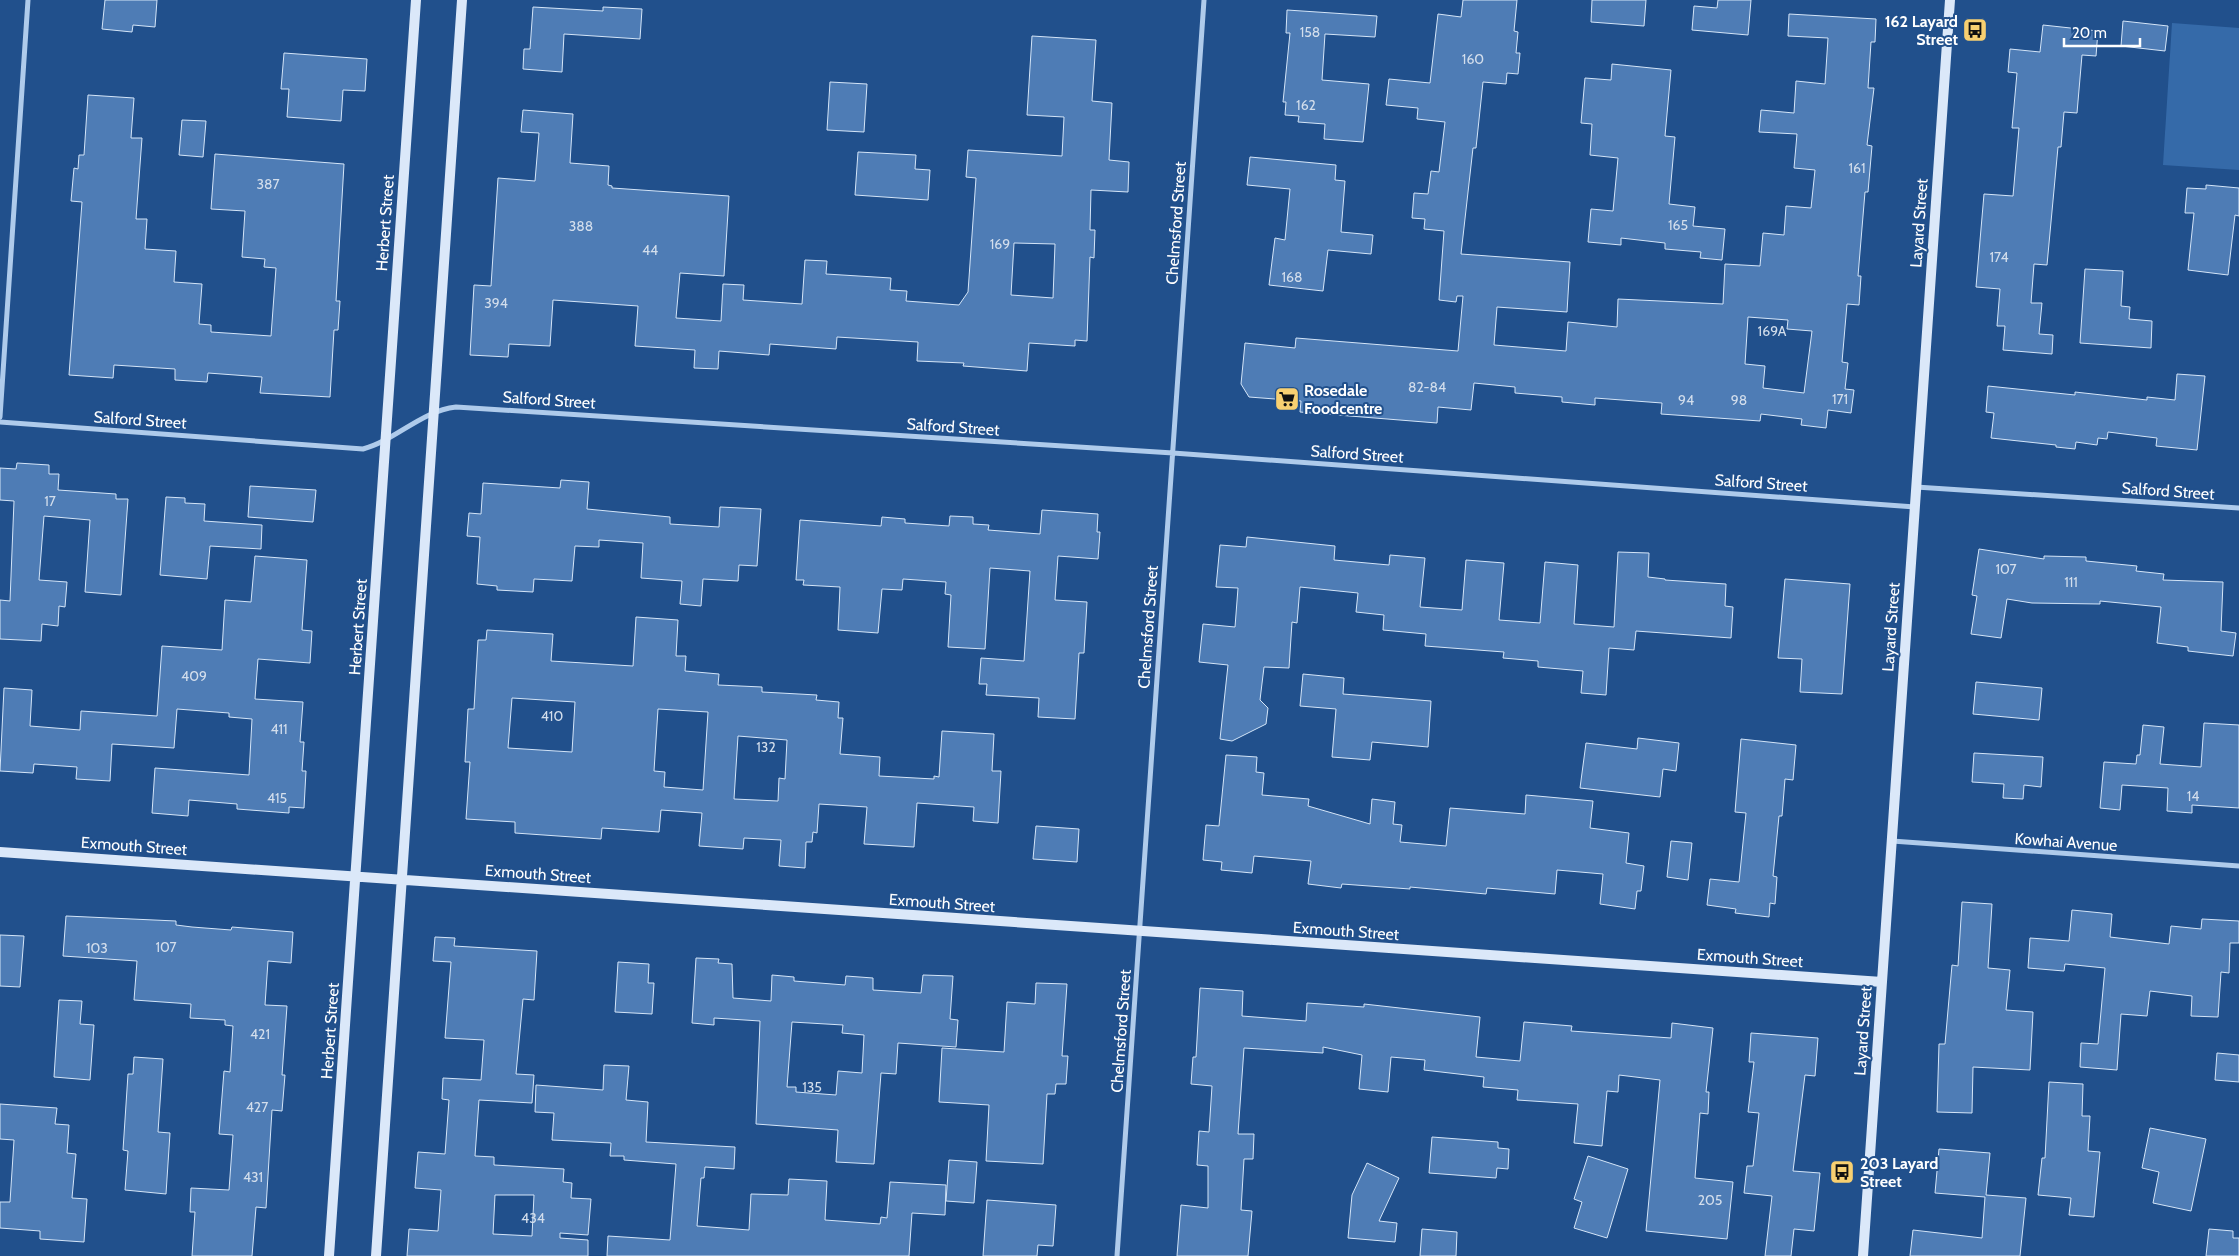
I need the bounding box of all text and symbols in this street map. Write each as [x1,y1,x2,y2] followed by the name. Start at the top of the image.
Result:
[1885,12,1958,49] place label: 162 Layard Street
[2064,15,2140,47] scale bar
[1962,17,1988,43] bus stop icon: 162 Layard Street
[1300,23,1320,41] house number: 158
[2072,24,2107,42] text: 20 m
[1462,50,1484,68] house number: 160
[1296,96,1316,114] house number: 162
[1849,159,1865,177] house number: 161
[1162,160,1190,285] street label: Chelmsford Street
[372,174,398,272] street label: Herbert Street
[256,175,280,193] house number: 387
[1906,177,1932,268] street label: Layard Street
[1668,216,1688,234] house number: 165
[569,217,593,235] house number: 388
[990,235,1010,253] house number: 169
[642,241,658,259] house number: 44
[1989,248,2009,266] house number: 174
[1282,268,1303,286] house number: 168
[484,294,508,312] house number: 394
[1758,322,1787,340] house number: 169A
[1408,378,1446,396] house number: 82-84
[1304,381,1382,418] place label: Rosedale Foodcentre
[1274,386,1300,412] supermarket icon: Rosedale Foodcentre
[502,387,597,413] street label: Salford Street
[1832,390,1848,408] house number: 171
[1678,391,1694,409] house number: 94
[1731,391,1747,409] house number: 98
[93,407,188,433] street label: Salford Street
[906,414,1001,440] street label: Salford Street
[1310,441,1405,467] street label: Salford Street
[1714,470,1809,496] street label: Salford Street
[2121,478,2216,504] street label: Salford Street
[44,492,56,510] house number: 17
[1995,560,2017,578] house number: 107
[1134,564,1162,689] street label: Chelmsford Street
[2064,573,2078,591] house number: 111
[345,578,371,676] street label: Herbert Street
[1878,581,1904,672] street label: Layard Street
[181,667,207,685] house number: 409
[541,707,563,725] house number: 410
[270,720,288,738] house number: 411
[756,738,776,756] house number: 132
[2187,787,2199,805] house number: 14
[267,789,287,807] house number: 415
[2014,829,2118,855] street label: Kowhai Avenue
[80,833,188,859] street label: Exmouth Street
[484,861,592,887] street label: Exmouth Street
[888,890,996,916] street label: Exmouth Street
[1292,918,1400,944] street label: Exmouth Street
[155,938,177,956] house number: 107
[86,939,108,957] house number: 103
[1696,945,1804,971] street label: Exmouth Street
[1107,968,1135,1093] street label: Chelmsford Street
[317,982,343,1080] street label: Herbert Street
[1850,985,1876,1076] street label: Layard Street
[250,1025,270,1043] house number: 421
[802,1078,822,1096] house number: 135
[246,1098,268,1116] house number: 427
[1860,1154,1938,1191] place label: 203 Layard Street
[1829,1159,1855,1185] bus stop icon: 203 Layard Street
[243,1168,263,1186] house number: 431
[1698,1191,1722,1209] house number: 205
[521,1209,545,1227] house number: 434

